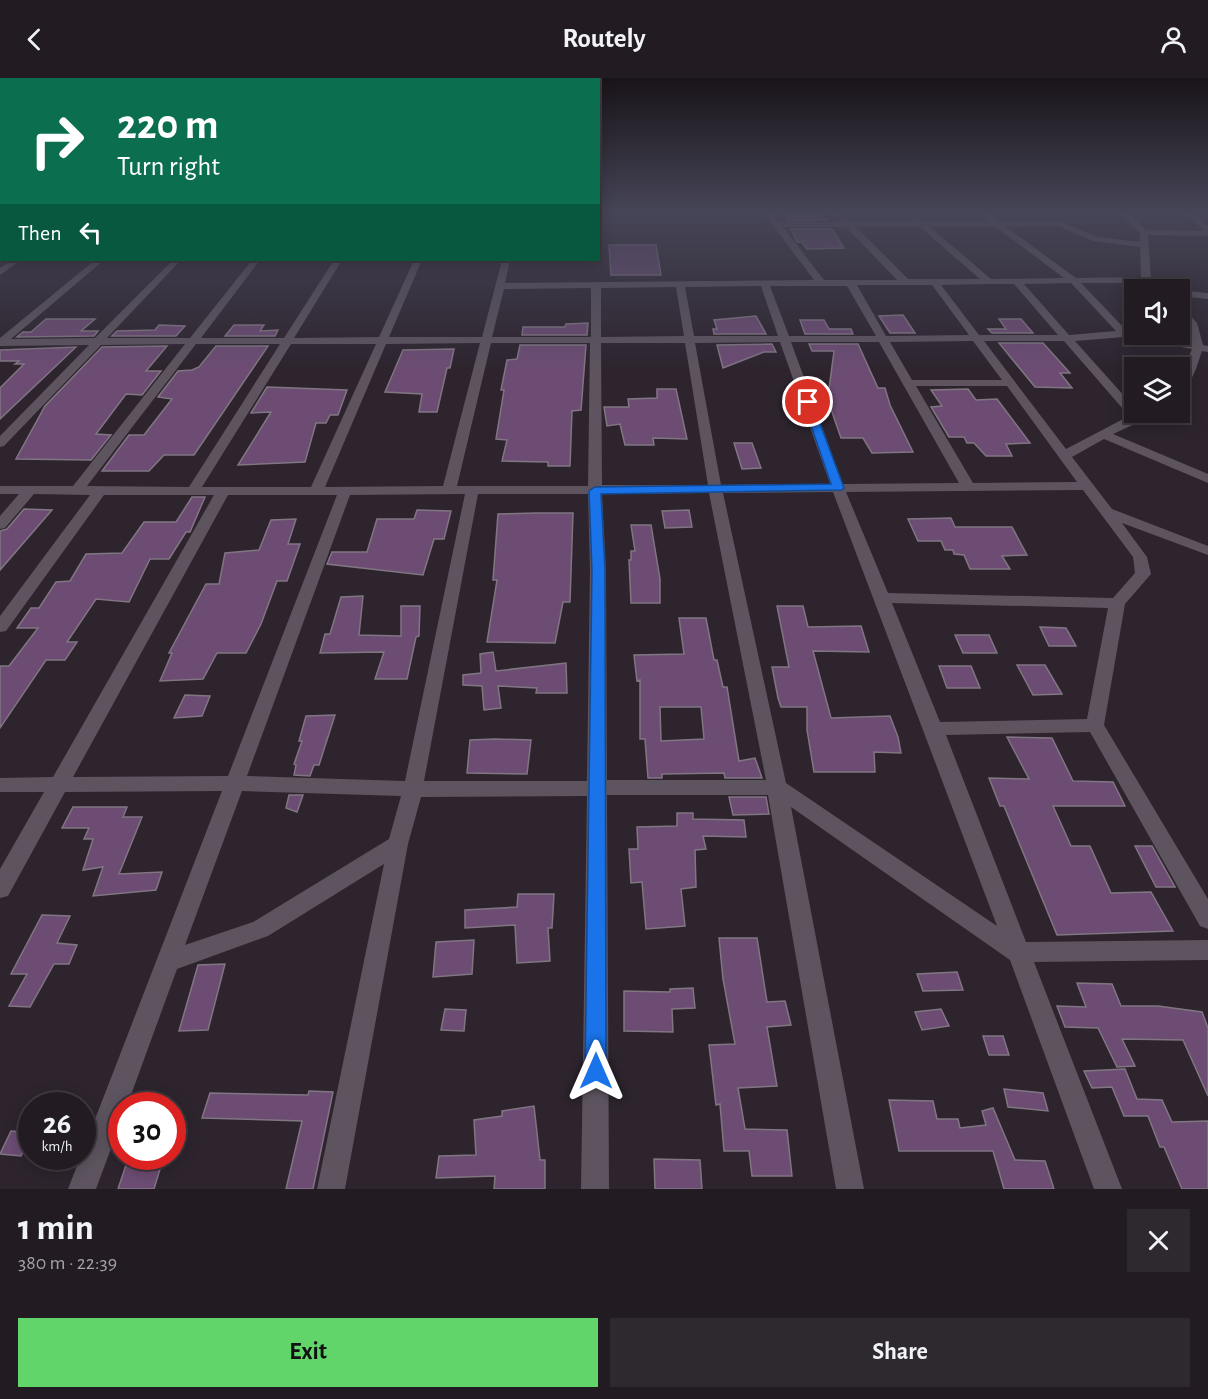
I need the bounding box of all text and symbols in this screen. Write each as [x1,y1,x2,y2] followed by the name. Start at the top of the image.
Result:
[18,23,51,56] icon: back
[1157,23,1190,56] icon: person
[562,25,646,52] text: Routely
[18,102,96,180] icon: right
[117,104,219,146] text: 220 m
[117,153,220,180] text: Turn right
[74,216,107,249] icon: left
[18,222,62,244] text: Then
[1124,279,1190,423] map controls
[1124,279,1190,345] button: sound
[1124,357,1190,423] button: layers
[782,376,833,427] pin
[791,385,824,418] icon: arrive
[564,1039,628,1103] position arrow
[108,1092,186,1170] speed limit sign: 30
[43,1109,71,1139] text: 26
[42,1139,72,1154] text: km/h
[1127,1209,1190,1272] button: close
[18,1210,94,1246] text: 1 min
[18,1253,117,1273] text: 380 m · 22:39
[18,1318,598,1387] button: Exit
[610,1318,1190,1387] button: Share

